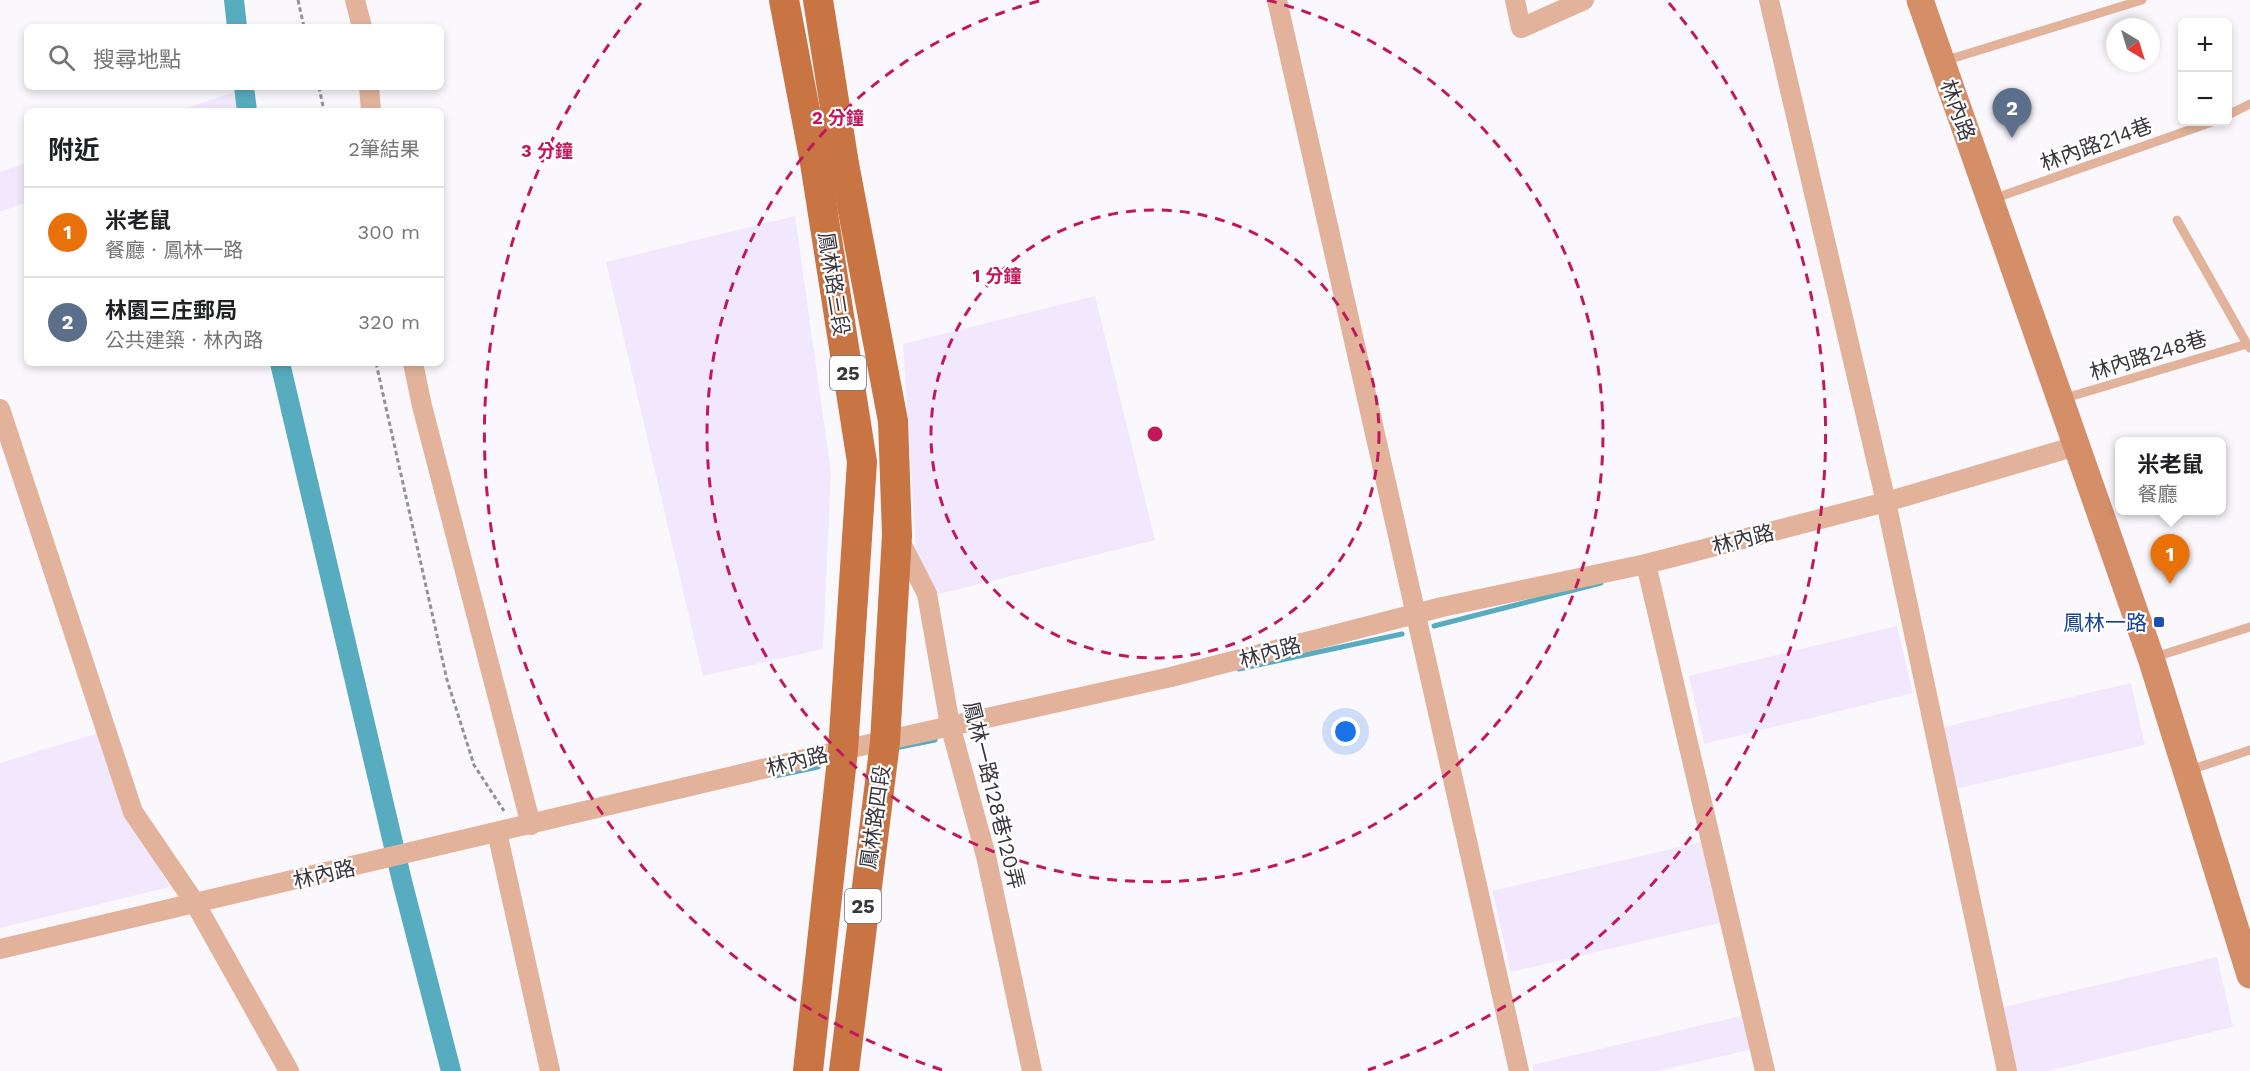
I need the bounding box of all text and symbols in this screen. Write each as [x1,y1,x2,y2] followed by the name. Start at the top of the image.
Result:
[2106,18,2160,72] north arrow
[2178,18,2232,126] map controls
[2178,18,2232,72] button: +
[24,24,444,90] search box
[45,41,78,74] icon: search
[93,47,181,72] text: 搜尋地點
[2178,72,2232,126] button: −
[1935,76,1981,144] street label: 林內路
[1992,88,2032,138] pin: 2
[812,107,864,128] text: 2 分鐘
[2037,112,2155,176] street label: 林內路214巷
[48,135,100,165] text: 附近
[348,137,420,161] text: 2筆結果
[521,140,573,161] text: 3 分鐘
[105,208,171,233] text: 米老鼠
[63,220,72,244] text: 1
[358,220,420,244] text: 300 m
[813,230,855,338] street label: 鳳林路三段
[105,238,243,262] text: 餐廳 · 鳳林一路
[973,265,1021,286] text: 1 分鐘
[105,298,237,323] text: 林園三庄郵局
[62,310,73,334] text: 2
[358,310,420,334] text: 320 m
[2086,325,2210,385] street label: 林內路248巷
[105,328,263,352] text: 公共建築 · 林內路
[830,356,866,390] road number: 25
[1145,424,1165,444] centre of rings
[2115,437,2226,515] popup
[2137,452,2204,477] text: 米老鼠
[2137,482,2177,506] text: 餐廳
[1709,519,1777,559] street label: 林內路
[2150,534,2190,584] pin: 1
[2063,610,2147,635] place label: 鳳林一路
[2152,615,2166,629] marker: 鳳林一路
[1236,632,1304,672] street label: 林內路
[959,698,1029,892] street label: 鳳林一路128巷120弄
[1331,717,1360,746] your location
[763,741,831,781] street label: 林內路
[855,763,895,871] street label: 鳳林路四段
[290,855,358,893] street label: 林內路
[845,889,881,923] road number: 25

